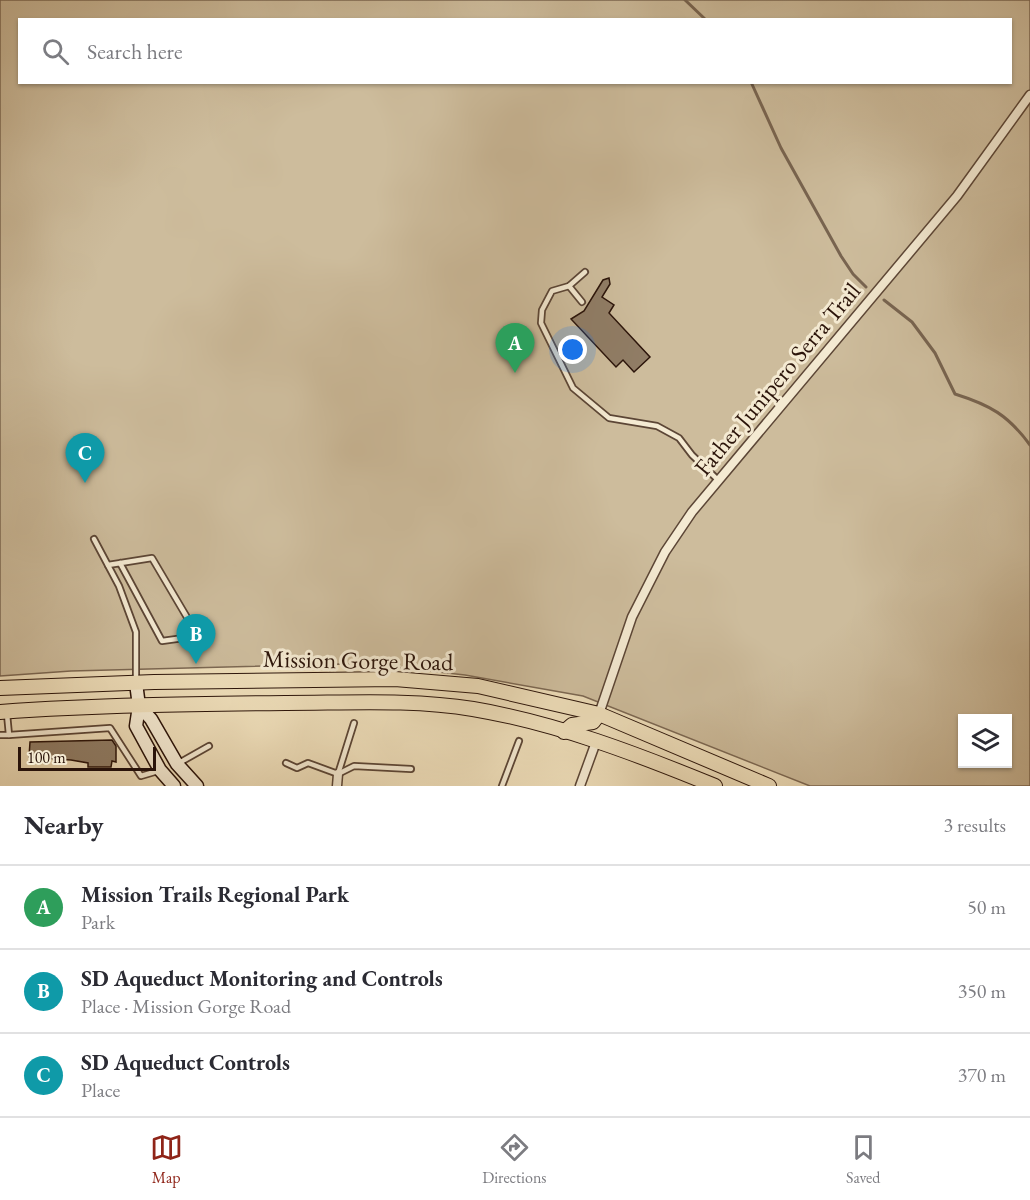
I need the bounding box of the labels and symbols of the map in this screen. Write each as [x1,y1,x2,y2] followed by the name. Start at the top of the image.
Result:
[687,276,867,482] street label: Father Junipero Serra Trail
[496,324,534,373] pin: A
[558,335,587,364] your location
[66,434,104,483] pin: C
[176,614,216,664] pin: B
[263,643,454,677] street label: Mission Gorge Road
[18,744,156,772] scale bar

